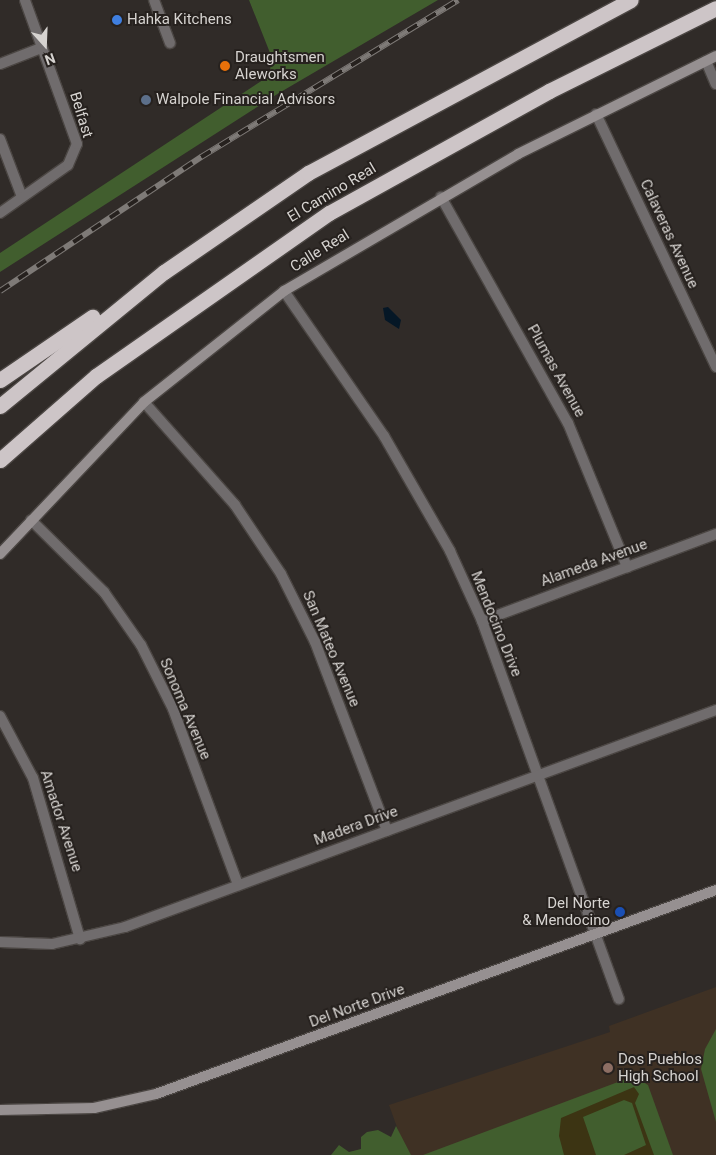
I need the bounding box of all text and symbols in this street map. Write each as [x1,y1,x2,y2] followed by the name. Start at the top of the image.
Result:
[127,11,232,29] place label: Hahka Kitchens
[111,14,123,26] marker: Hahka Kitchens
[20,20,70,70] north arrow
[235,48,325,83] place label: Draughtsmen Aleworks
[43,50,58,68] text: N
[219,60,231,72] marker: Draughtsmen Aleworks
[66,90,96,140] street label: Belfast
[156,91,335,109] place label: Walpole Financial Advisors
[140,94,152,106] marker: Walpole Financial Advisors
[284,159,380,227] street label: El Camino Real
[636,177,702,291] street label: Calaveras Avenue
[287,226,353,276] street label: Calle Real
[523,322,589,420] street label: Plumas Avenue
[538,535,650,591] street label: Alameda Avenue
[467,569,525,679] street label: Mendocino Drive
[298,588,364,710] street label: San Mateo Avenue
[156,656,214,762] street label: Sonoma Avenue
[36,768,86,874] street label: Amador Avenue
[312,802,400,850] street label: Madera Drive
[522,894,610,929] place label: Del Norte & Mendocino
[614,906,626,918] marker: Del Norte & Mendocino
[307,980,407,1032] street label: Del Norte Drive
[618,1050,702,1085] place label: Dos Pueblos High School
[602,1062,614,1074] marker: Dos Pueblos High School

